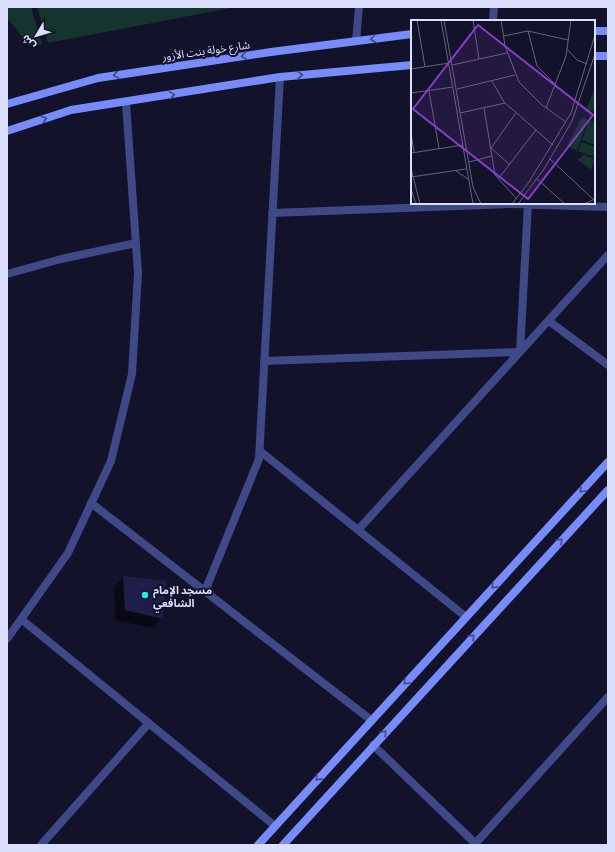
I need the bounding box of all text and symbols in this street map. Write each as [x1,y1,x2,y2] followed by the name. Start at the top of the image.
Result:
[16,16,56,56] north arrow
[411,20,595,204] inset map
[18,32,38,52] text: ش
[370,34,376,43] one-way arrow
[160,37,251,65] street label: شارع خولة بنت الأزور
[241,51,247,60] one-way arrow
[113,70,119,79] one-way arrow
[297,71,303,80] one-way arrow
[168,91,175,100] one-way arrow
[40,115,47,124] one-way arrow
[579,486,586,493] one-way arrow
[555,539,562,546] one-way arrow
[491,581,498,589] one-way arrow
[153,583,212,612] place label: مسجد الإمام الشافعي
[140,590,150,600] marker: مسجد الإمام الشافعي
[467,634,474,642] one-way arrow
[403,677,411,685] one-way arrow
[379,730,387,738] one-way arrow
[316,773,323,781] one-way arrow

